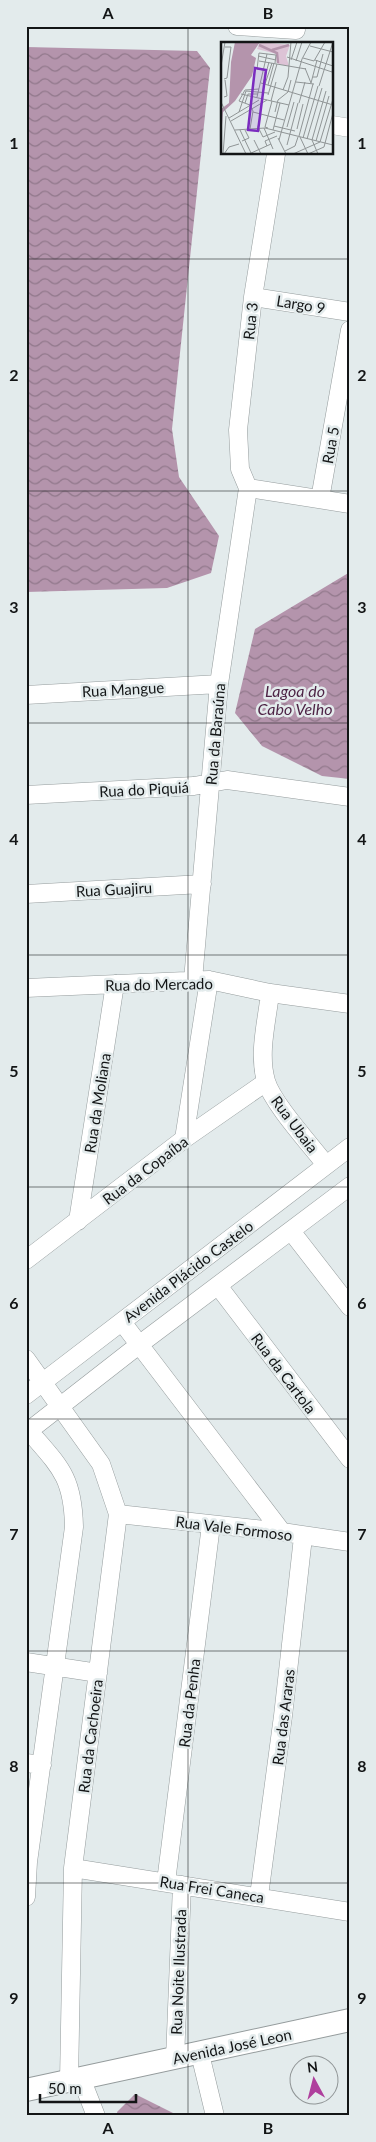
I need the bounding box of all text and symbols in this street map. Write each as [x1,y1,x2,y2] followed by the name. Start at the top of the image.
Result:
[101,3,114,22] text: A
[263,3,273,22] text: B
[221,42,334,155] inset map
[9,133,19,152] text: 1
[357,133,367,152] text: 1
[275,291,327,317] street label: Largo 9
[239,301,261,341] street label: Rua 3
[9,365,19,384] text: 2
[357,365,367,384] text: 2
[318,425,342,465] street label: Rua 5
[9,597,19,616] text: 3
[357,597,367,616] text: 3
[81,678,165,700] street label: Rua Mangue
[257,681,333,718] water label: Lagoa do Cabo Velho
[202,682,228,786] street label: Rua da Baraúna
[99,778,189,800] street label: Rua do Piquiá
[9,829,19,848] text: 4
[357,829,367,848] text: 4
[75,878,153,900] street label: Rua Guajiru
[105,974,213,994] street label: Rua do Mercado
[80,1052,114,1154] street label: Rua da Moliana
[9,1061,19,1080] text: 5
[357,1061,367,1080] text: 5
[268,1092,322,1156] street label: Rua Ubaia
[99,1132,191,1208] street label: Rua da Copaíba
[120,1216,256,1326] street label: Avenida Plácido Castelo
[9,1293,19,1312] text: 6
[357,1293,367,1312] text: 6
[248,1329,320,1417] street label: Rua da Cartola
[175,1512,293,1544] street label: Rua Vale Formoso
[9,1524,19,1543] text: 7
[357,1524,367,1543] text: 7
[175,1658,203,1748] street label: Rua da Penha
[268,1668,298,1766] street label: Rua das Araras
[74,1678,106,1794] street label: Rua da Cachoeira
[9,1756,19,1775] text: 8
[357,1756,367,1775] text: 8
[158,1872,266,1906] street label: Rua Frei Caneca
[167,1909,189,2035] street label: Rua Noite Ilustrada
[9,1988,19,2007] text: 9
[357,1988,367,2007] text: 9
[171,2025,293,2067] street label: Avenida José Leon
[288,2054,338,2104] north arrow
[306,2058,319,2076] text: N
[40,2072,136,2104] scale bar
[48,2079,82,2097] text: 50 m
[101,2118,114,2137] text: A
[263,2118,273,2137] text: B

